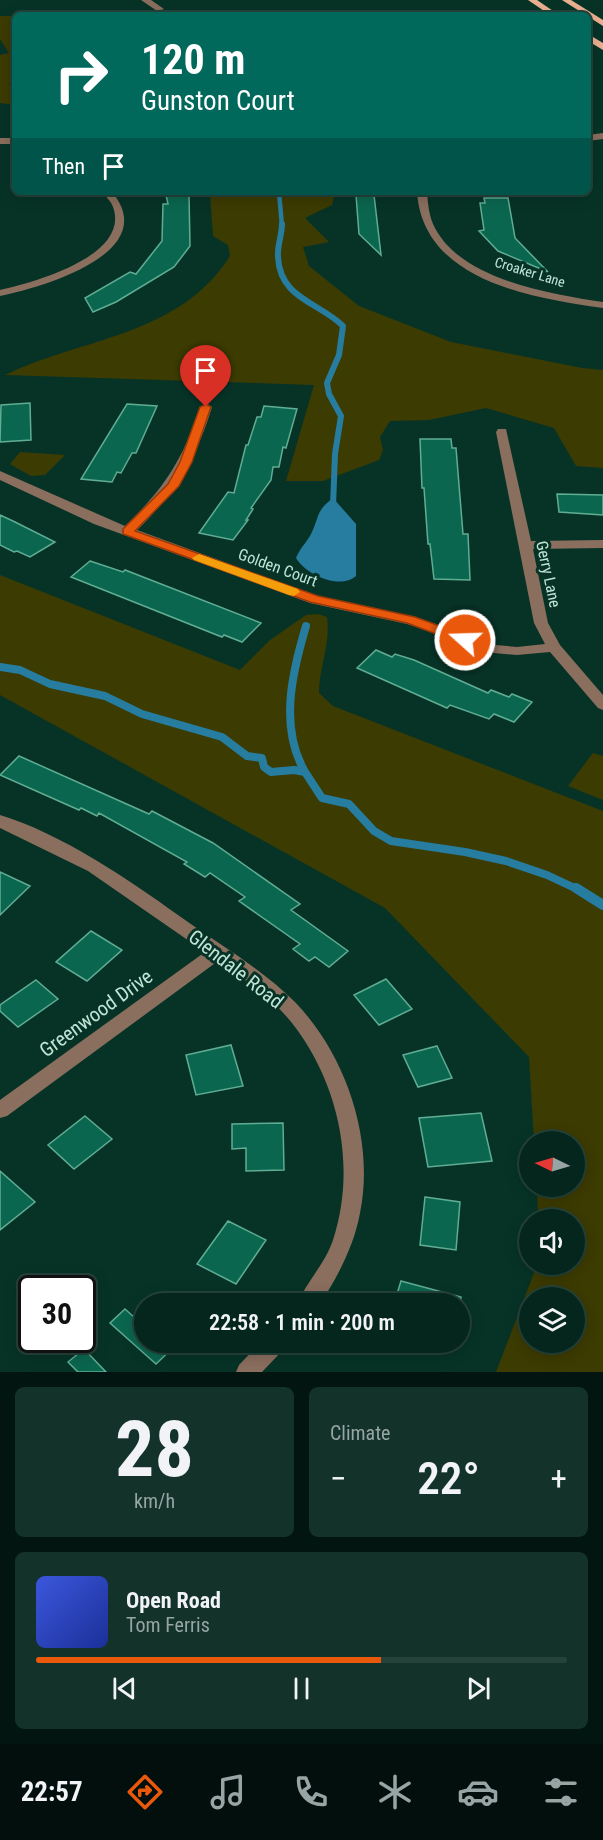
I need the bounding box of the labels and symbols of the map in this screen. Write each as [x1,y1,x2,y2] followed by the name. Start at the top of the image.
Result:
[493,254,568,290] street label: Croaker Lane
[180,345,231,407] pin
[532,539,565,609] street label: Gerry Lane
[236,544,320,591] street label: Golden Court
[433,608,497,672] position arrow
[184,925,288,1013] street label: Glendale Road
[35,964,157,1062] street label: Greenwood Drive
[519,1131,585,1197] north arrow
[18,1275,96,1353] speed limit sign: 30

